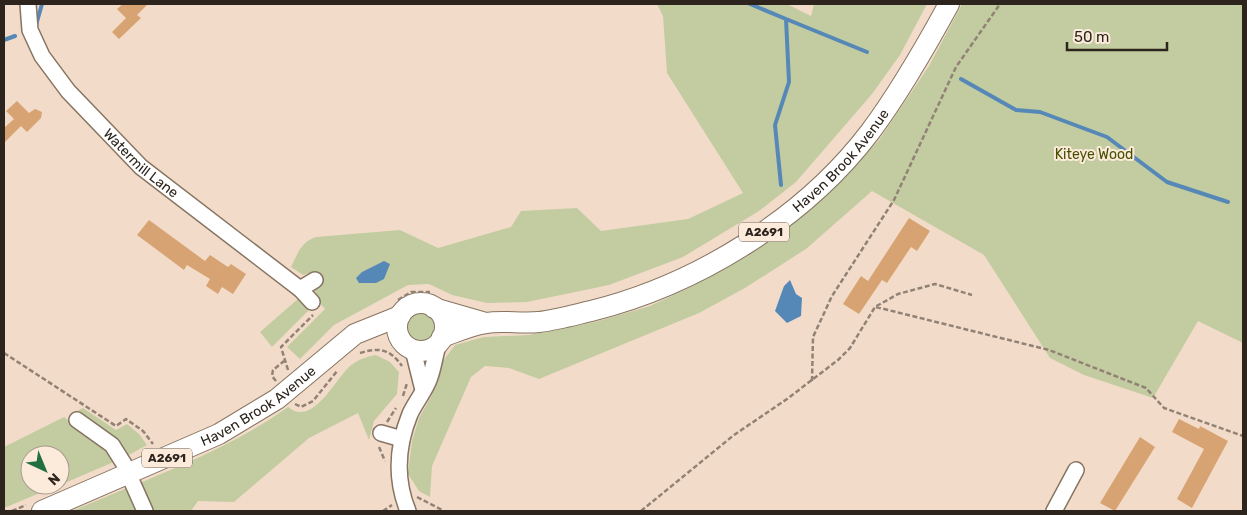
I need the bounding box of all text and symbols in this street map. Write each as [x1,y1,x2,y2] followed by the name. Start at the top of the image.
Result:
[1067,20,1167,52] scale bar
[1074,28,1109,46] text: 50 m
[789,106,892,216] street label: Haven Brook Avenue
[100,125,182,201] street label: Watermill Lane
[1055,146,1133,163] park label: Kiteye Wood
[739,222,789,242] road number: A2691
[198,362,319,450] street label: Haven Brook Avenue
[20,445,70,495] north arrow
[142,448,192,468] road number: A2691
[44,469,63,489] text: N

